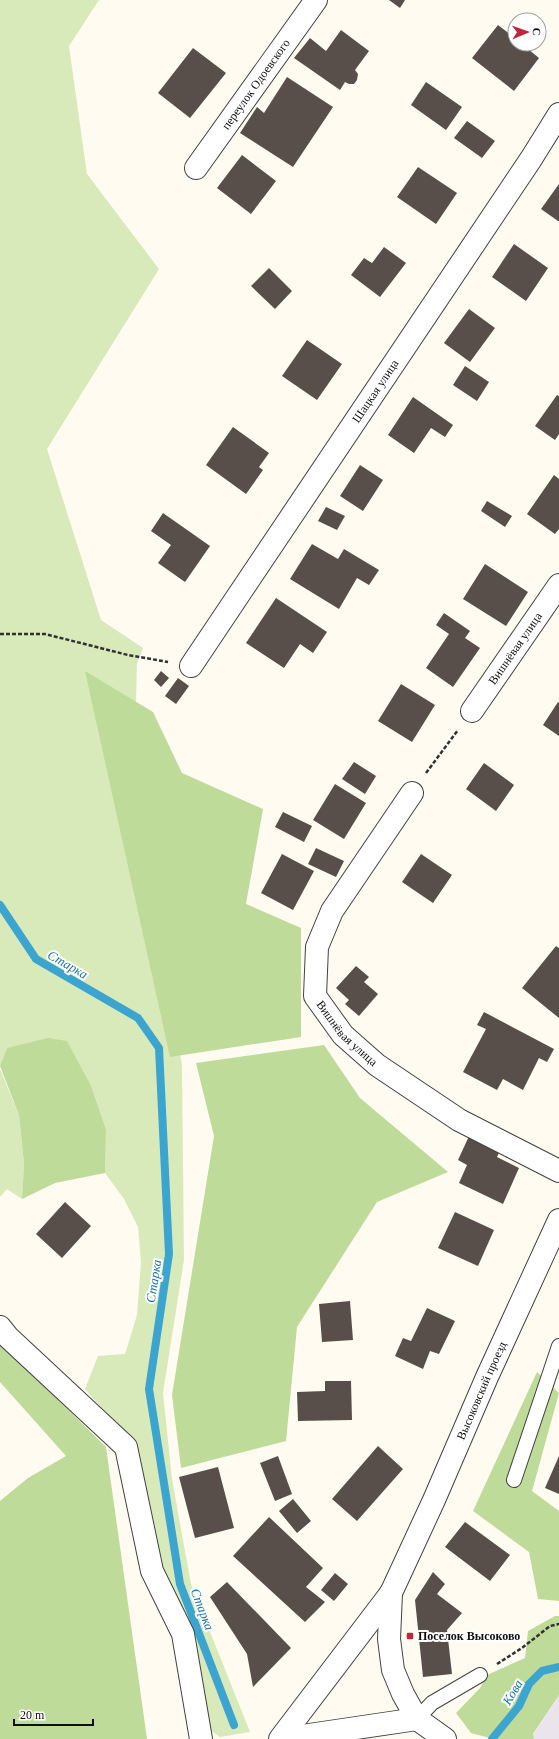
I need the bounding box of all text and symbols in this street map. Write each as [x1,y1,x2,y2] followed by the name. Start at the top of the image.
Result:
[507,12,547,52] north arrow
[531,27,543,36] text: С
[219,36,293,132] street label: переулок Одоевского
[349,356,402,425] street label: Шацкая улица
[485,609,545,687] street label: Вишнёвая улица
[45,947,91,982] water label: Старка
[313,998,381,1070] street label: Вишнёвая улица
[143,1258,164,1304] water label: Старка
[454,1339,509,1442] street label: Высоковский проезд
[188,1586,218,1633] water label: Старка
[418,1629,520,1643] place label: Поселок Высоково
[405,1631,415,1641] marker: Поселок Высоково
[499,1677,526,1708] water label: Кова
[14,1701,93,1727] scale bar
[20,1708,45,1722] text: 20 m

